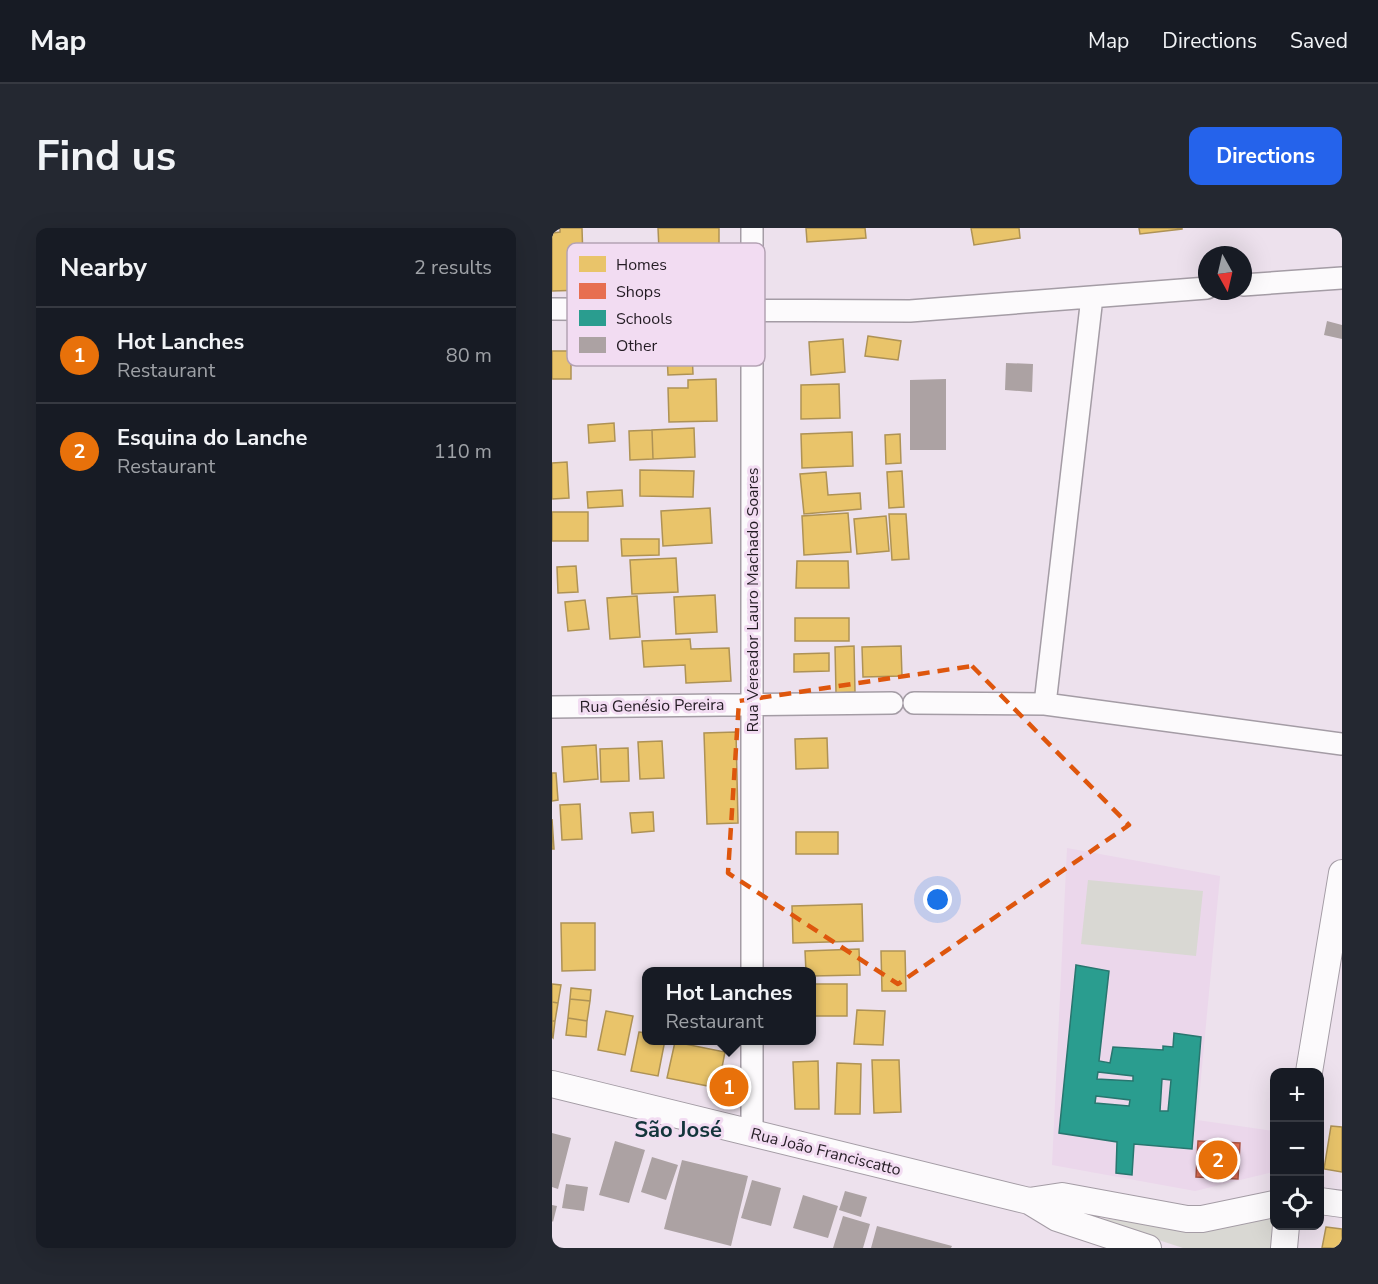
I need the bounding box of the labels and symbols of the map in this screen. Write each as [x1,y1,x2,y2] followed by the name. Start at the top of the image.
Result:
[567,243,765,366] legend
[1198,246,1252,300] north arrow
[616,254,667,276] text: Homes
[616,281,661,303] text: Shops
[616,308,672,330] text: Schools
[616,335,657,357] text: Other
[742,468,764,732] street label: Rua Vereador Lauro Machado Soares
[579,694,725,718] street label: Rua Genésio Pereira
[923,885,952,914] your location
[710,1064,748,1110] pin: 1
[634,1115,722,1145] district label: São José
[748,1123,903,1181] street label: Rua João Franciscatto
[1198,1138,1238,1182] pin: 2

